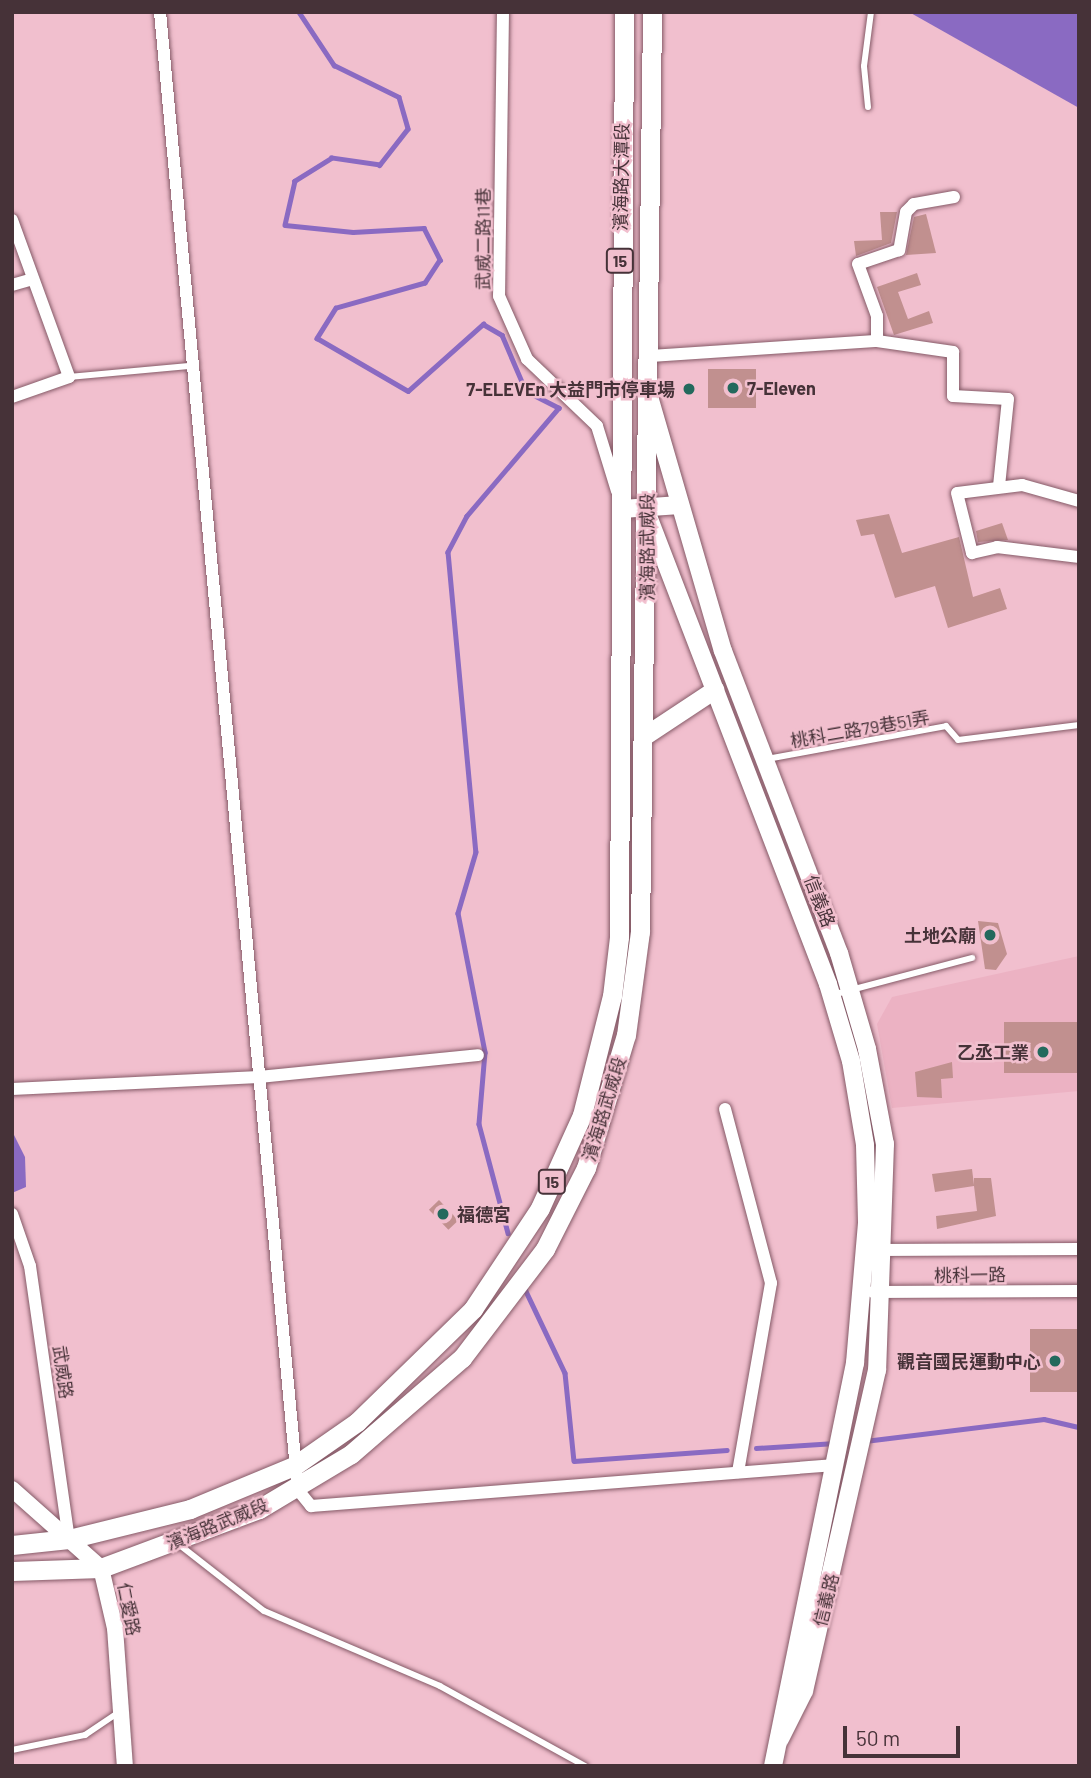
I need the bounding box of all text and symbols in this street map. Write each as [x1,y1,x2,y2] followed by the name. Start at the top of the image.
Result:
[609,123,633,231] street label: 濱海路大潭段
[472,188,494,290] street label: 武威二路11巷
[604,248,636,274] road number: 15
[747,377,816,399] place label: 7-Eleven
[466,378,675,400] place label: 7-ELEVEn 大益門市停車場
[725,380,741,396] marker: 7-Eleven
[681,381,697,397] marker: 7-ELEVEn 大益門市停車場
[636,493,658,601] street label: 濱海路武威段
[789,706,931,752] street label: 桃科二路79巷51弄
[800,872,840,930] street label: 信義路
[904,924,976,946] place label: 土地公廟
[982,927,998,943] marker: 土地公廟
[957,1041,1029,1063] place label: 乙丞工業
[1035,1044,1051,1060] marker: 乙丞工業
[578,1054,630,1164] street label: 濱海路武威段
[536,1170,568,1194] road number: 15
[457,1203,511,1225] place label: 福德宮
[435,1206,451,1222] marker: 福德宮
[934,1264,1006,1286] street label: 桃科一路
[49,1344,77,1400] street label: 武威路
[897,1350,1041,1372] place label: 觀音國民運動中心
[1047,1353,1063,1369] marker: 觀音國民運動中心
[163,1494,271,1554] street label: 濱海路武威段
[809,1571,843,1629] street label: 信義路
[113,1580,145,1638] street label: 仁愛路
[846,1712,963,1756] scale bar
[856,1725,900,1750] text: 50 m

